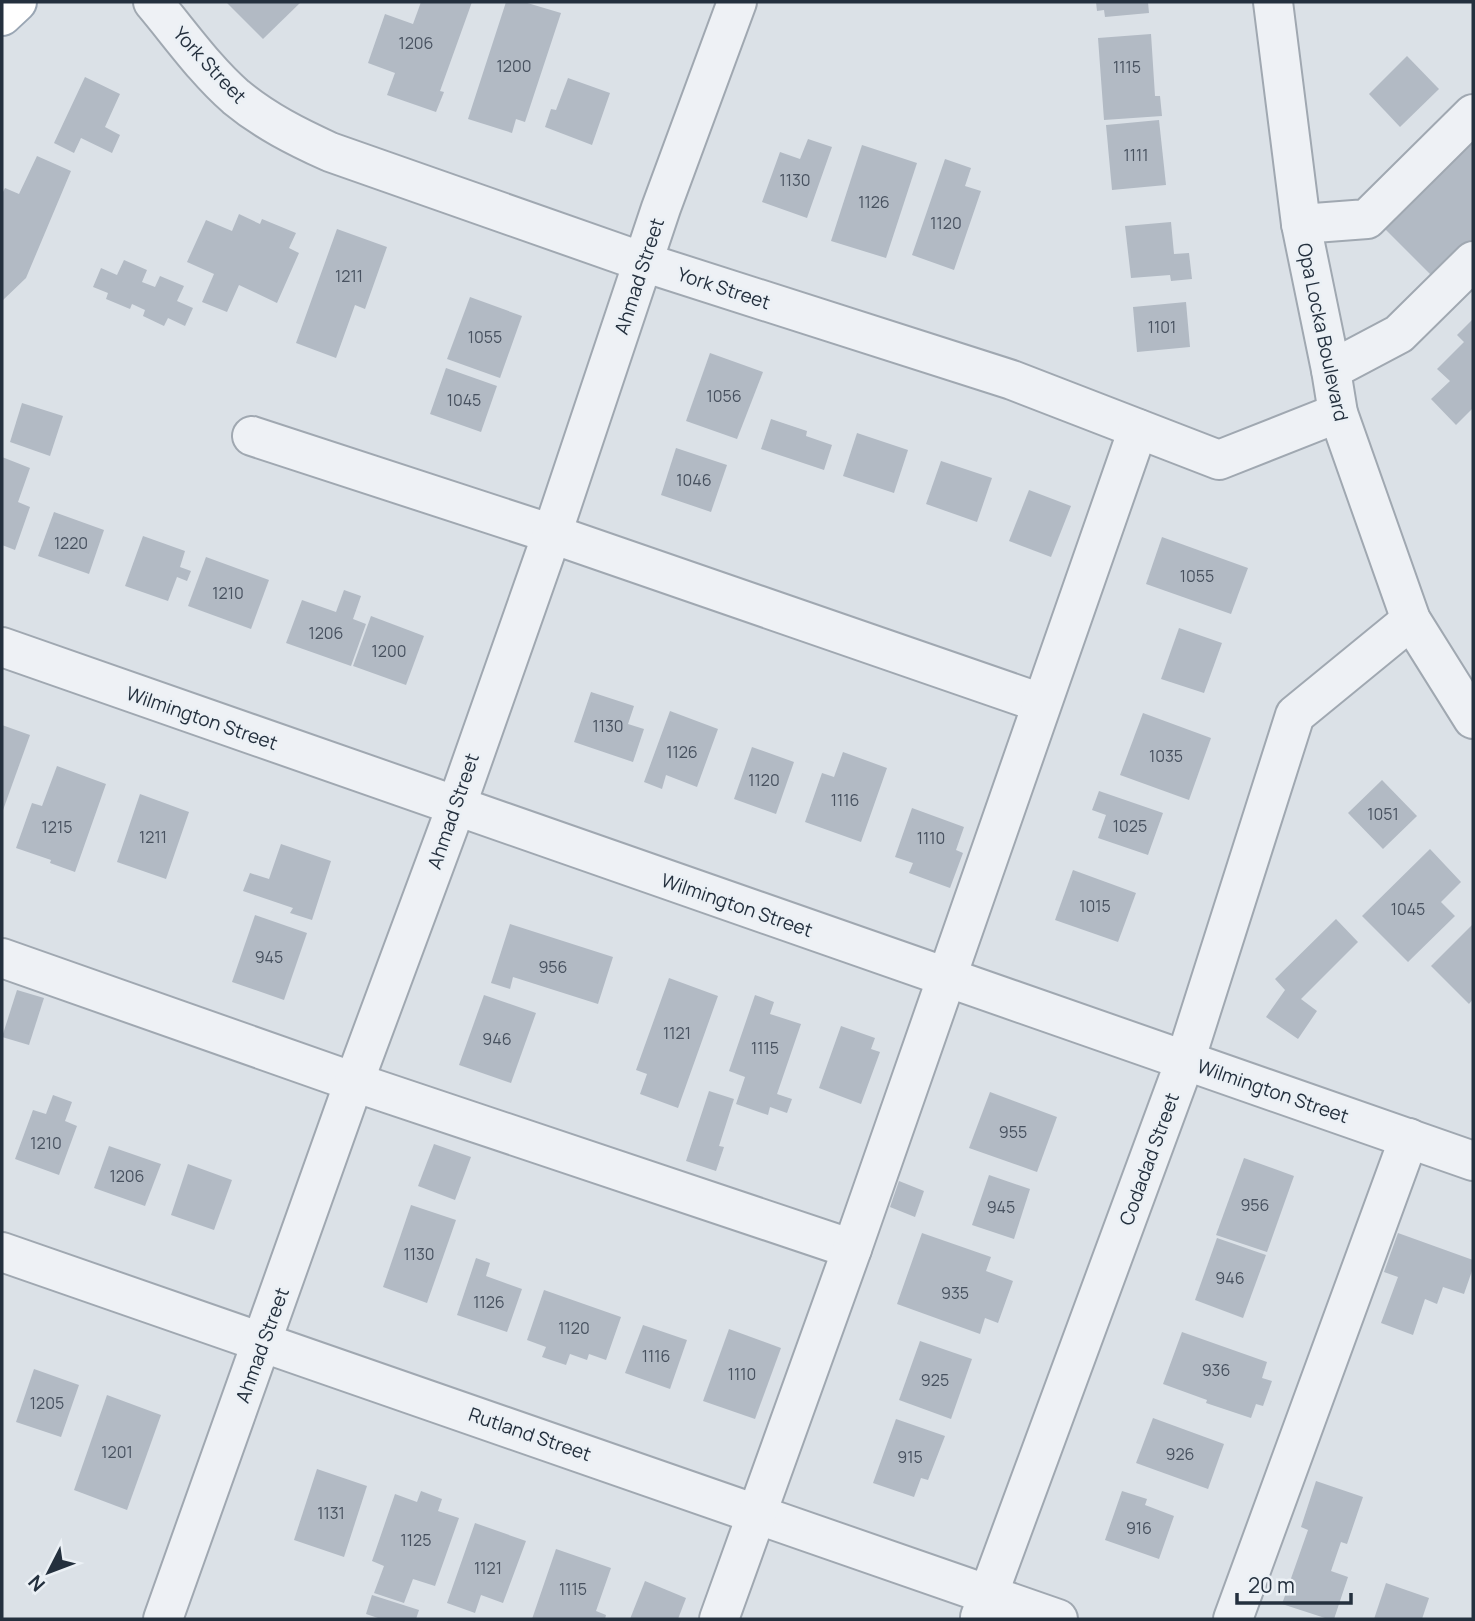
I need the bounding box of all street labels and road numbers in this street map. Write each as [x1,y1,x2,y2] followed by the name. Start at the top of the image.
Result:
[168,21,252,109] street label: York Street
[608,215,670,337] street label: Ahmad Street
[1291,241,1355,423] street label: Opa Locka Boulevard
[674,261,774,315] street label: York Street
[123,680,281,756] street label: Wilmington Street
[421,750,485,872] street label: Ahmad Street
[658,867,816,943] street label: Wilmington Street
[1194,1053,1352,1129] street label: Wilmington Street
[1113,1089,1185,1229] street label: Codadad Street
[229,1284,295,1406] street label: Ahmad Street
[465,1401,595,1467] street label: Rutland Street

